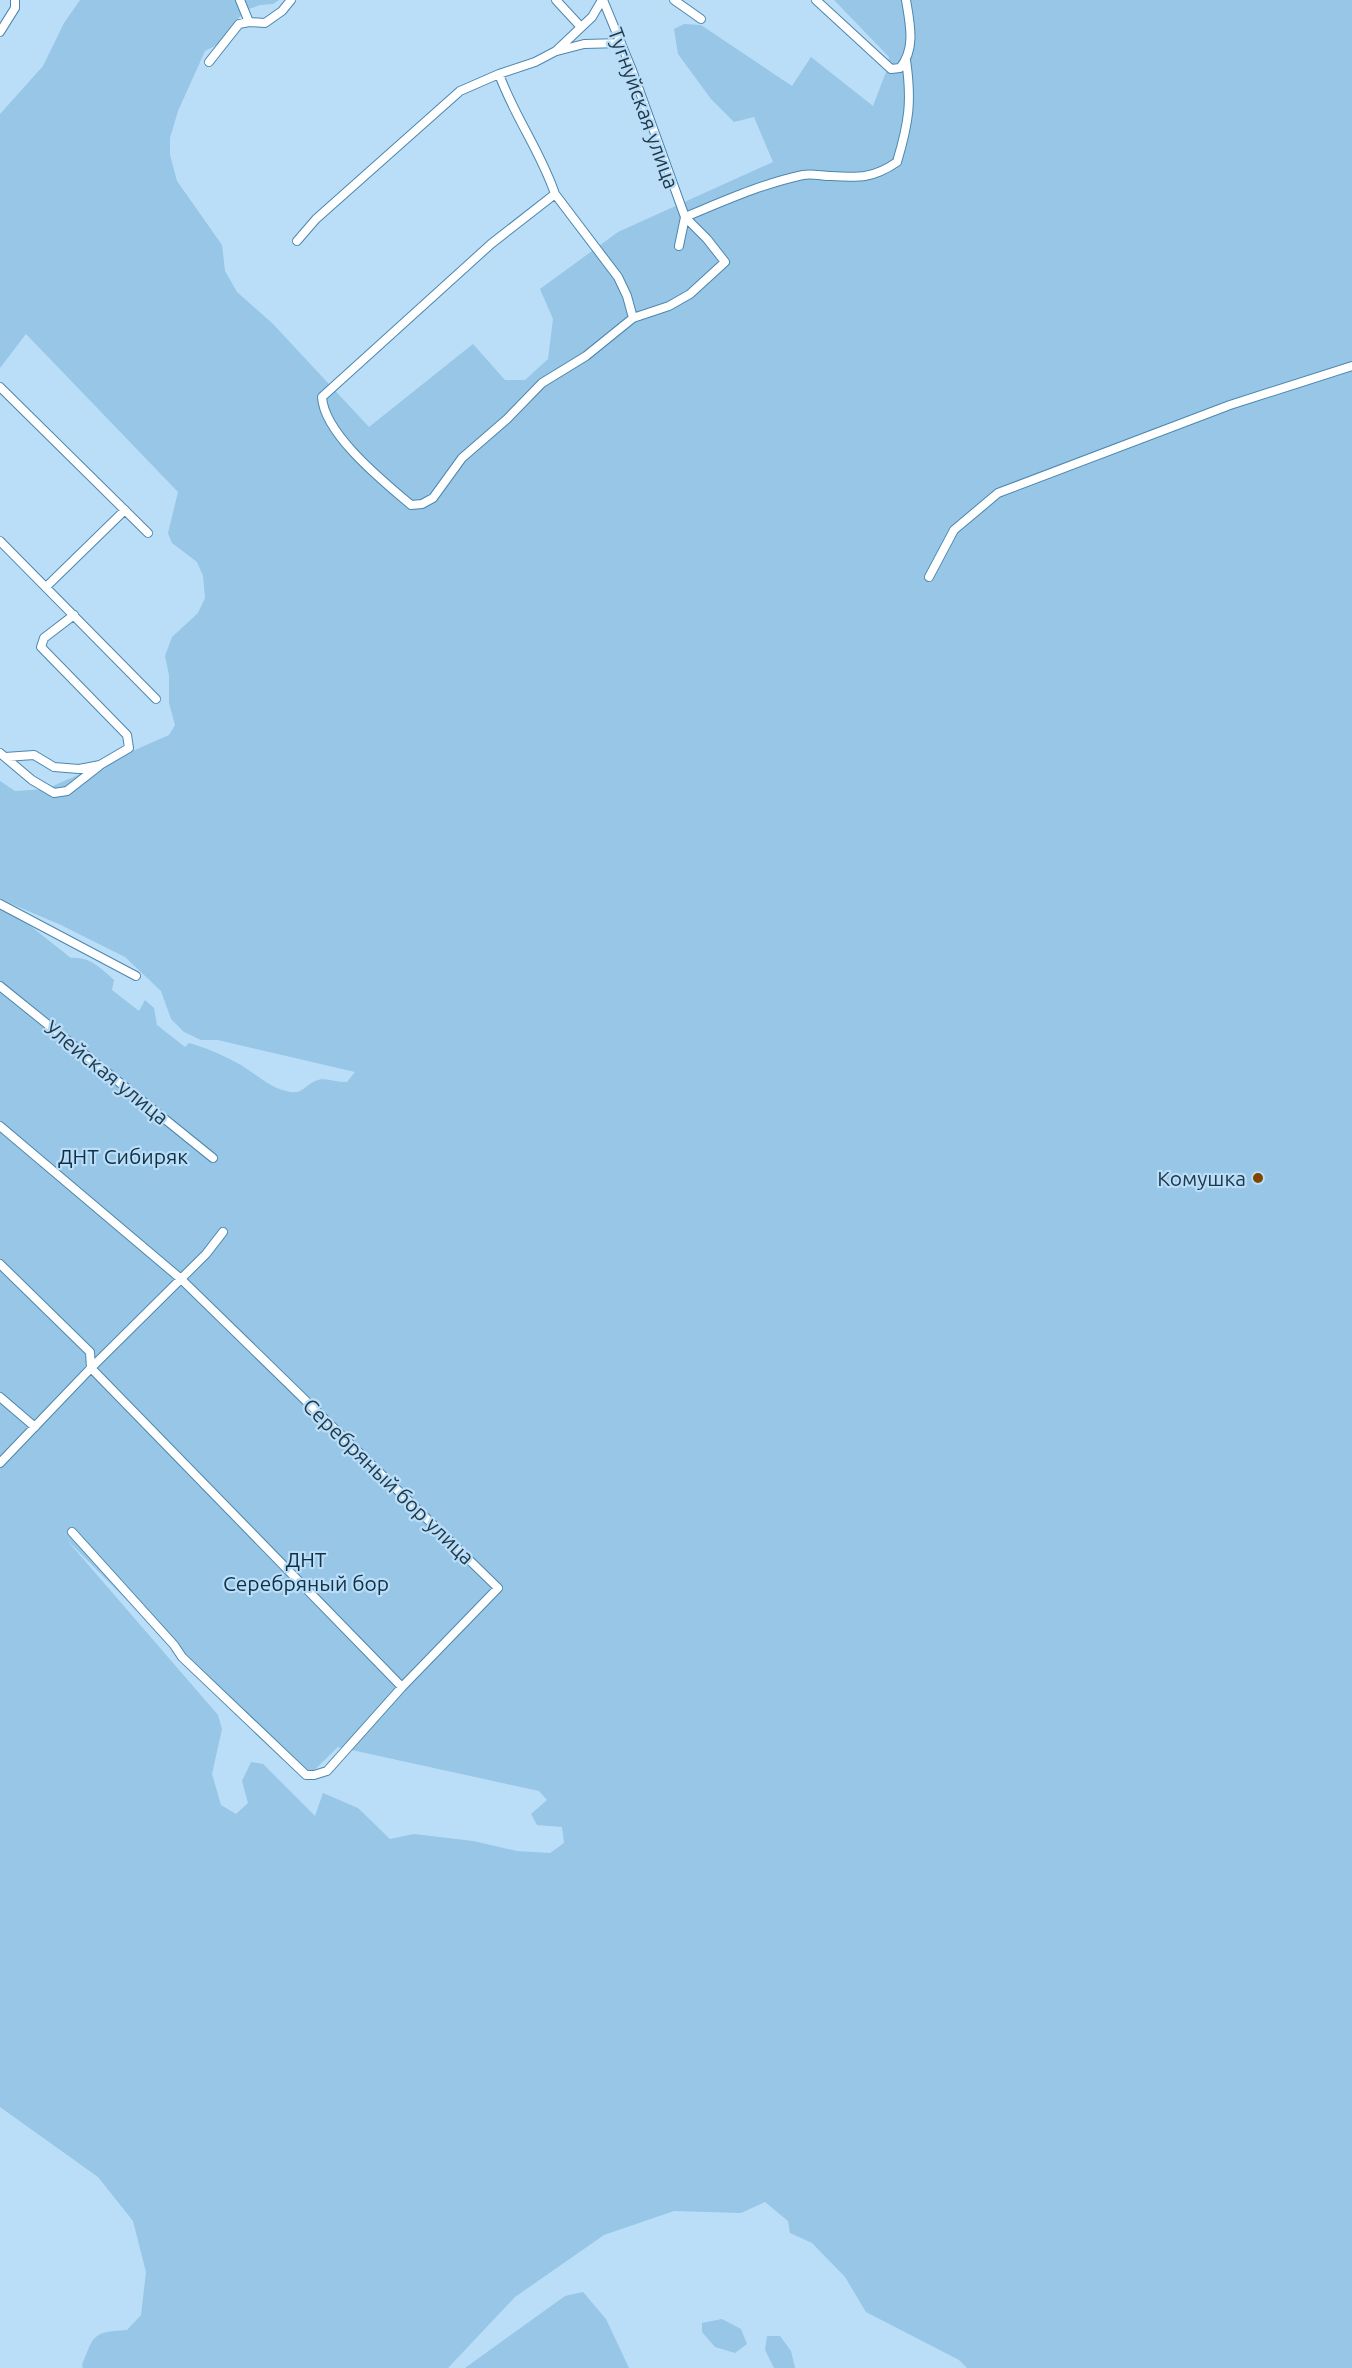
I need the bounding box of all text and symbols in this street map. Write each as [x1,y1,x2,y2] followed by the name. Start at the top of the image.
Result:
[604,24,684,192] street label: Тугнуйская улица
[40,1015,174,1129] street label: Улейская улица
[58,1144,188,1168] park label: ДНТ Сибиряк
[1157,1166,1246,1190] place label: Комушка
[1251,1171,1265,1185] marker: Комушка
[298,1393,480,1569] street label: Серебряный бор улица
[223,1547,389,1595] park label: ДНТ Серебряный бор

